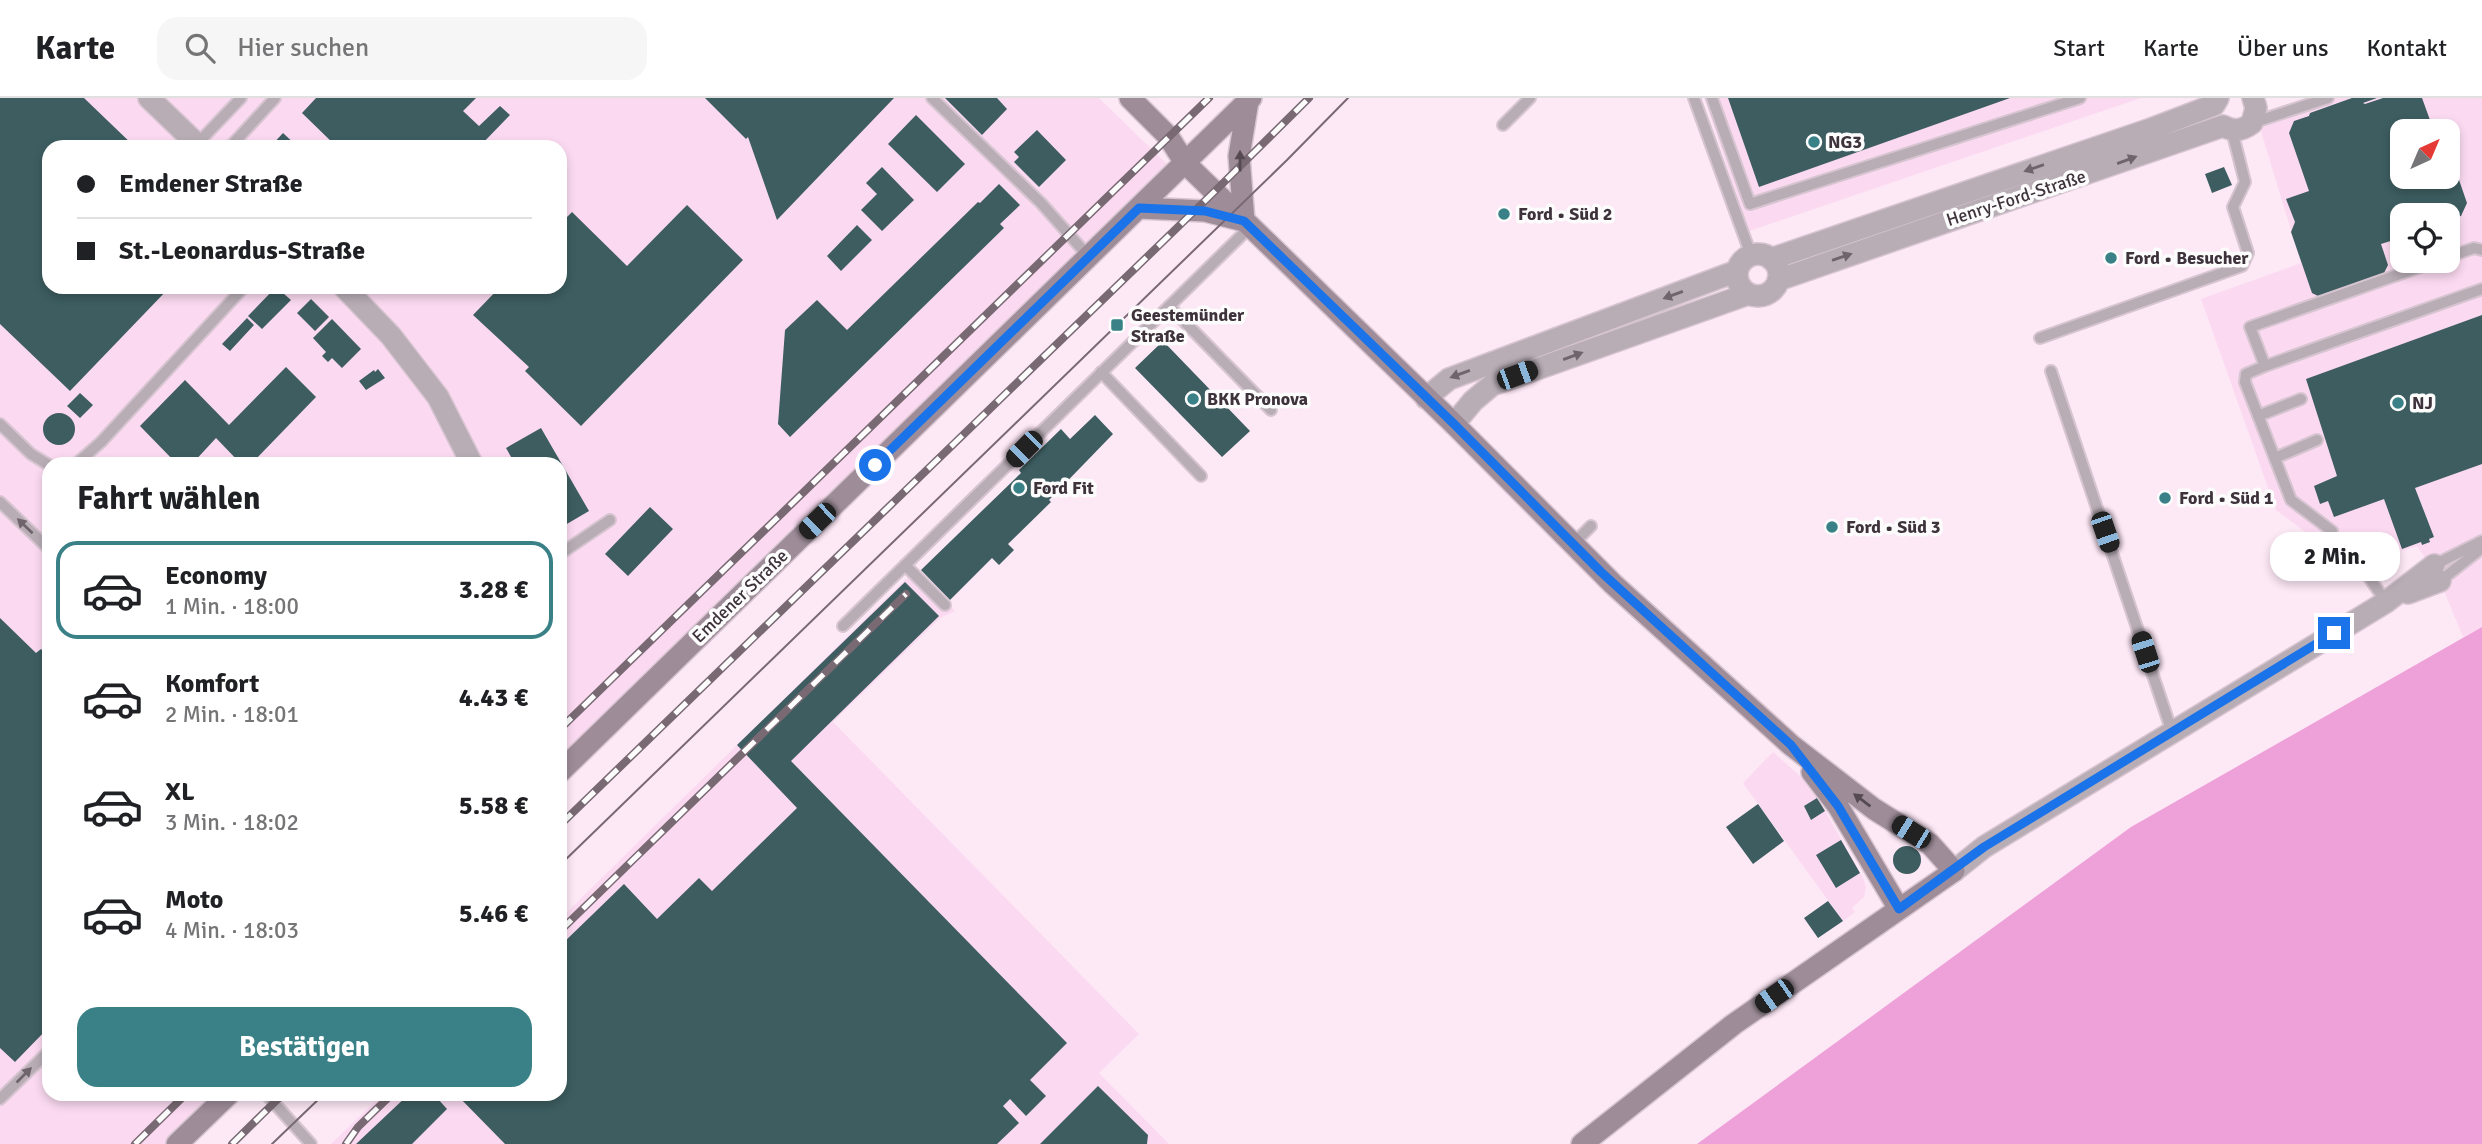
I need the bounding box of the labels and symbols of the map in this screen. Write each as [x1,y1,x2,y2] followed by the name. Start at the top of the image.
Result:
[2390,119,2460,189] north arrow
[1828,131,1862,153] place label: NG3
[1806,134,1822,150] marker: NG3
[1234,150,1246,172] one-way arrow
[2117,154,2138,165] one-way arrow
[2023,163,2044,174] one-way arrow
[1943,165,2089,231] street label: Henry-Ford-Straße
[1518,203,1613,225] place label: Ford • Süd 2
[1496,206,1512,222] marker: Ford • Süd 2
[2125,247,2249,269] place label: Ford • Besucher
[2103,250,2119,266] marker: Ford • Besucher
[1832,251,1853,262] one-way arrow
[1663,290,1684,301] one-way arrow
[1131,304,1245,347] place label: Geestemünder Straße
[1109,317,1125,333] marker: Geestemünder Straße
[1563,350,1584,361] one-way arrow
[1494,358,1541,392] car
[1450,369,1471,380] one-way arrow
[1207,388,1308,410] place label: BKK Pronova
[1185,391,1201,407] marker: BKK Pronova
[2412,392,2433,414] place label: NJ
[2390,395,2406,411] marker: NJ
[1002,427,1047,471] car
[859,449,891,481] route start
[1033,477,1094,499] place label: Ford Fit
[1011,480,1027,496] marker: Ford Fit
[2179,487,2274,509] place label: Ford • Süd 1
[2157,490,2173,506] marker: Ford • Süd 1
[795,499,840,543] car
[2089,509,2122,555] car
[1846,516,1941,538] place label: Ford • Süd 3
[16,517,33,534] one-way arrow
[1824,519,1840,535] marker: Ford • Süd 3
[2269,532,2399,580] callout: 2 Min.
[688,545,792,647] street label: Emdener Straße
[2318,617,2350,649] route end
[2129,629,2162,675] car
[1853,792,1871,807] one-way arrow
[1888,812,1935,852] car
[1751,975,1798,1017] car
[16,1067,32,1084] one-way arrow

